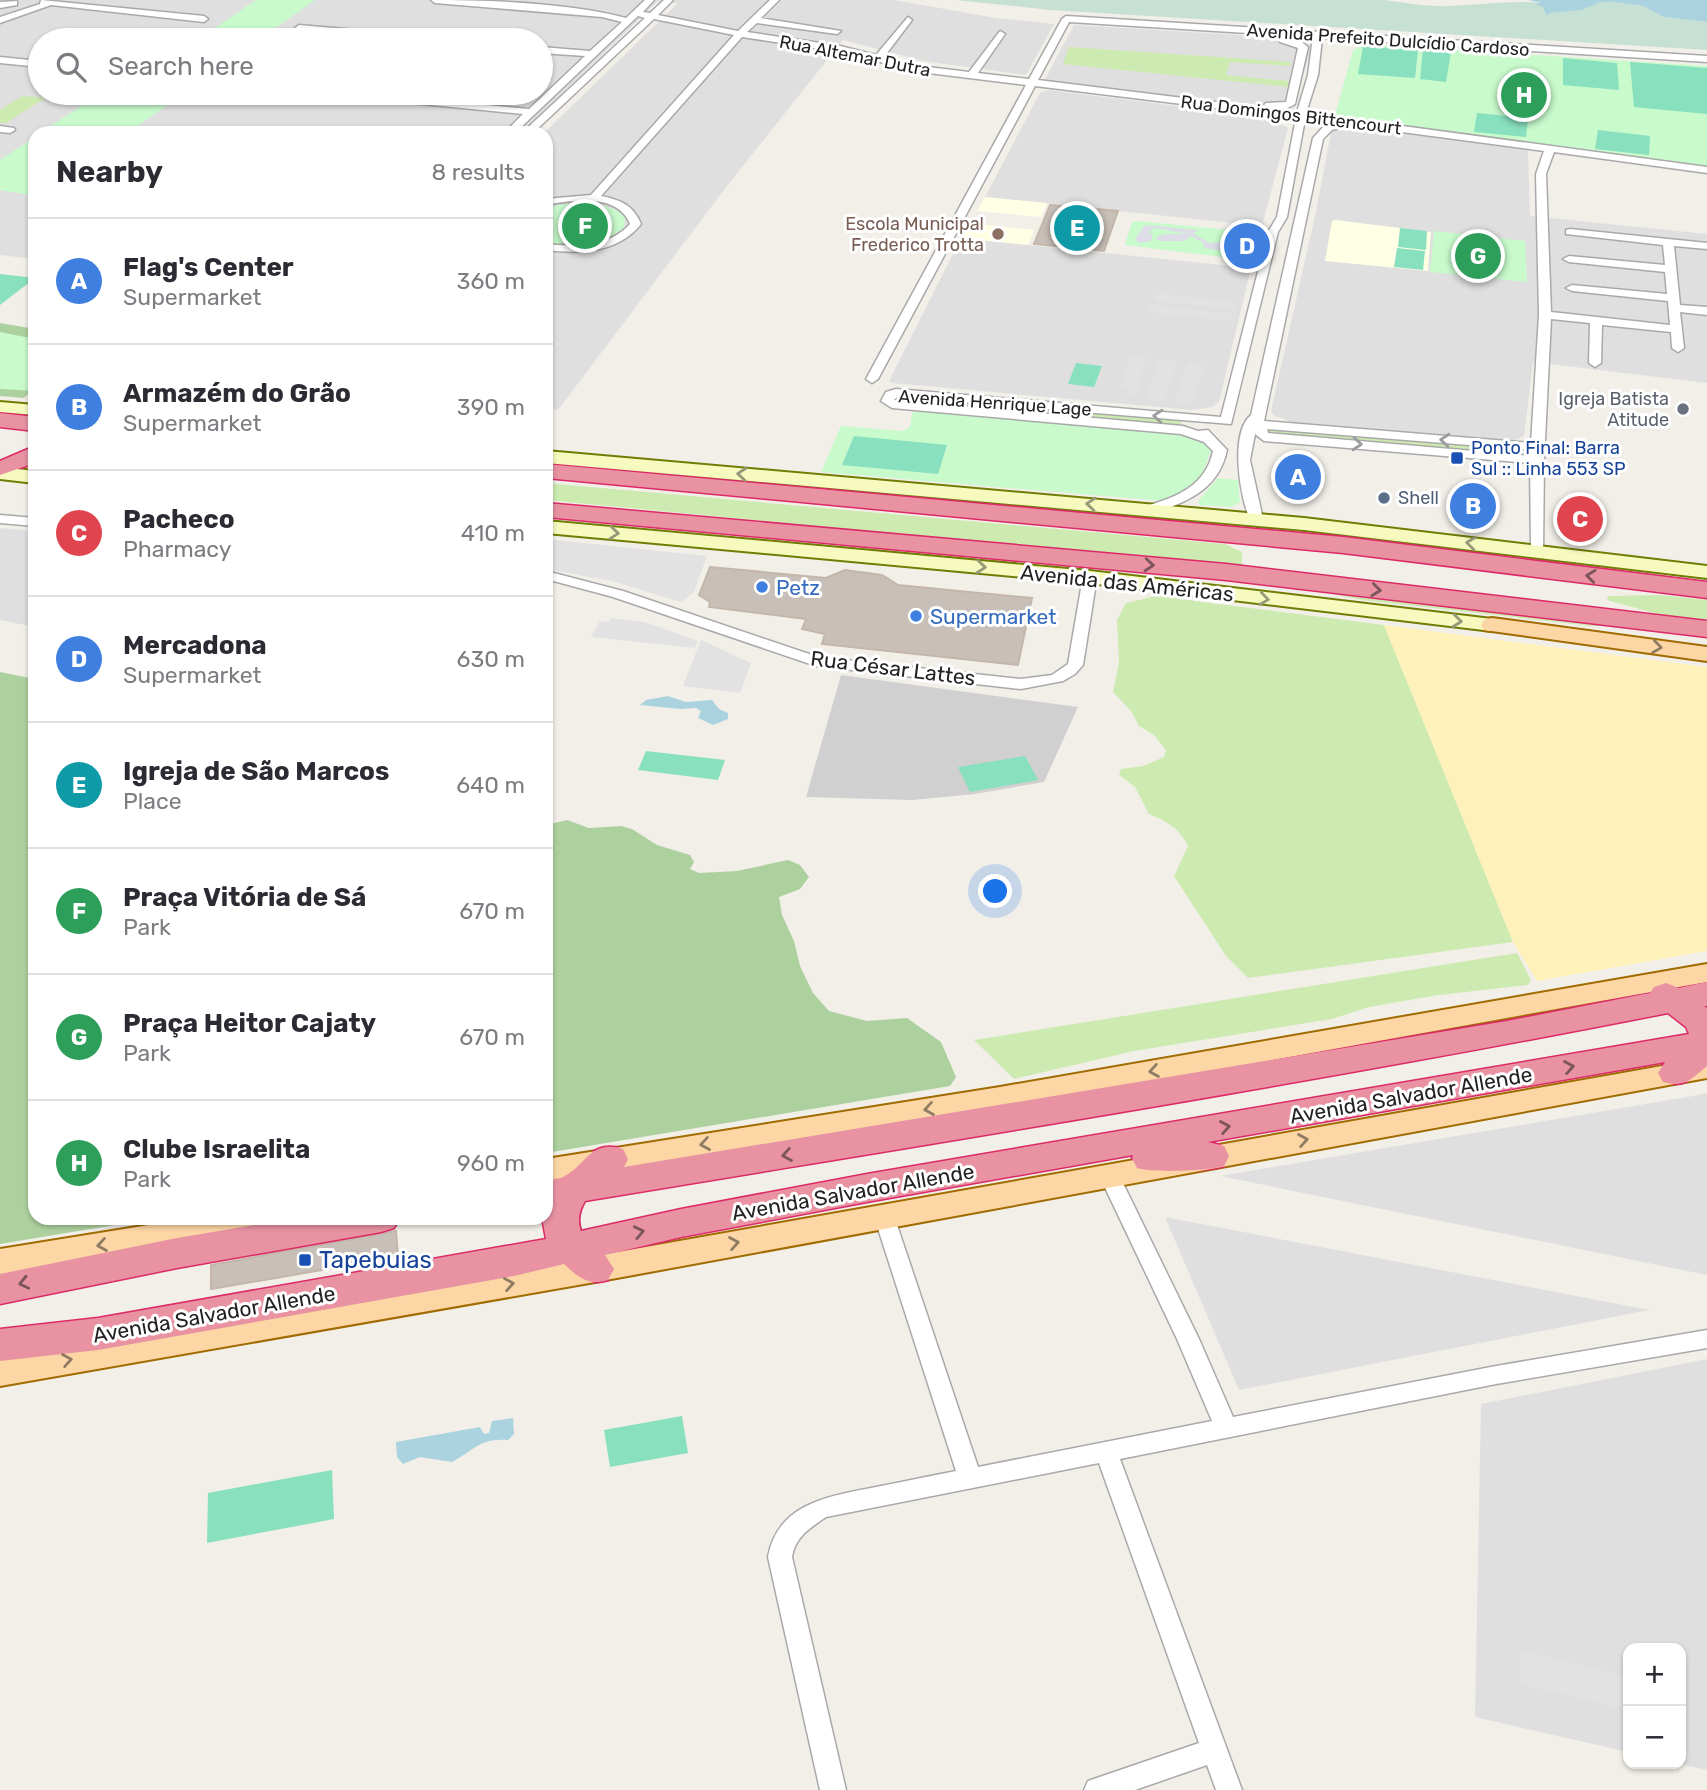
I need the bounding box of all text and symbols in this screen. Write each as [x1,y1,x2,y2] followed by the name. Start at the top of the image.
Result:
[1246,19,1530,61] street label: Avenida Prefeito Dulcídio Cardoso
[28,28,553,105] search box
[777,31,933,81] street label: Rua Altemar Dutra
[52,48,90,86] icon: search
[108,51,254,82] text: Search here
[1501,69,1547,121] pin: H
[1179,91,1403,139] street label: Rua Domingos Bittencourt
[56,154,163,190] text: Nearby
[431,158,525,186] text: 8 results
[562,200,608,252] pin: F
[1054,202,1100,254] pin: E
[845,213,984,256] place label: Escola Municipal Frederico Trotta
[1224,220,1270,272] pin: D
[990,226,1006,242] marker: Escola Municipal Frederico Trotta
[1455,230,1501,282] pin: G
[123,252,294,283] text: Flag's Center
[71,267,87,295] text: A
[457,267,525,295] text: 360 m
[123,283,261,311] text: Supermarket
[123,378,351,409] text: Armazém do Grão
[898,385,1092,421] street label: Avenida Henrique Lage
[1558,388,1669,431] place label: Igreja Batista Atitude
[71,393,87,421] text: B
[457,393,525,421] text: 390 m
[1675,401,1691,417] marker: Igreja Batista Atitude
[123,409,261,437] text: Supermarket
[1152,409,1163,424] one-way arrow
[1440,433,1451,448] one-way arrow
[1352,436,1363,451] one-way arrow
[1471,437,1626,480] place label: Ponto Final: Barra Sul :: Linha 553 SP
[1449,450,1465,466] marker: Ponto Final: Barra Sul :: Linha 553 SP
[1275,451,1321,503] pin: A
[736,467,747,482] one-way arrow
[1450,480,1496,532] pin: B
[1398,487,1439,509] place label: Shell
[1376,490,1392,506] marker: Shell
[1557,493,1603,545] pin: C
[1085,497,1096,512] one-way arrow
[123,504,235,535] text: Pacheco
[71,519,87,547] text: C
[461,519,525,547] text: 410 m
[609,525,620,540] one-way arrow
[123,535,231,563] text: Pharmacy
[1465,535,1476,550] one-way arrow
[1144,557,1155,572] one-way arrow
[976,559,987,574] one-way arrow
[1019,559,1235,607] street label: Avenida das Américas
[1585,569,1596,584] one-way arrow
[776,575,820,600] place label: Petz
[754,579,770,595] marker: Petz
[1370,582,1382,597] one-way arrow
[1258,591,1270,606] one-way arrow
[930,604,1056,629] place label: Supermarket
[908,608,924,624] marker: Supermarket
[1452,613,1463,628] one-way arrow
[123,630,267,661] text: Mercadona
[1651,640,1663,655] one-way arrow
[71,645,87,673] text: D
[457,645,525,673] text: 630 m
[809,645,977,691] street label: Rua César Lattes
[123,661,261,689] text: Supermarket
[123,756,389,787] text: Igreja de São Marcos
[72,771,86,799] text: E
[456,771,525,799] text: 640 m
[123,787,182,815] text: Place
[978,874,1012,908] your location
[123,882,366,913] text: Praça Vitória de Sá
[72,897,86,925] text: F
[459,897,525,925] text: 670 m
[123,913,171,941] text: Park
[123,1008,376,1039] text: Praça Heitor Cajaty
[71,1023,87,1051] text: G
[459,1023,525,1051] text: 670 m
[123,1039,171,1067] text: Park
[1563,1060,1575,1075] one-way arrow
[1288,1061,1534,1129] street label: Avenida Salvador Allende
[1148,1063,1160,1078] one-way arrow
[923,1101,935,1116] one-way arrow
[1219,1120,1230,1135] one-way arrow
[1297,1133,1309,1148] one-way arrow
[123,1134,310,1165] text: Clube Israelita
[699,1137,710,1152] one-way arrow
[782,1147,793,1162] one-way arrow
[70,1149,88,1177] text: H
[457,1149,525,1177] text: 960 m
[730,1158,976,1226] street label: Avenida Salvador Allende
[123,1165,171,1193] text: Park
[633,1225,645,1240] one-way arrow
[728,1236,740,1251] one-way arrow
[96,1237,108,1252] one-way arrow
[319,1246,432,1274] place label: Tapebuias
[297,1252,313,1268] marker: Tapebuias
[19,1275,31,1290] one-way arrow
[503,1277,515,1292] one-way arrow
[91,1280,337,1348] street label: Avenida Salvador Allende
[61,1353,73,1368] one-way arrow
[1623,1643,1686,1769] map controls
[1623,1643,1686,1706] button: +
[1623,1706,1686,1769] button: −

